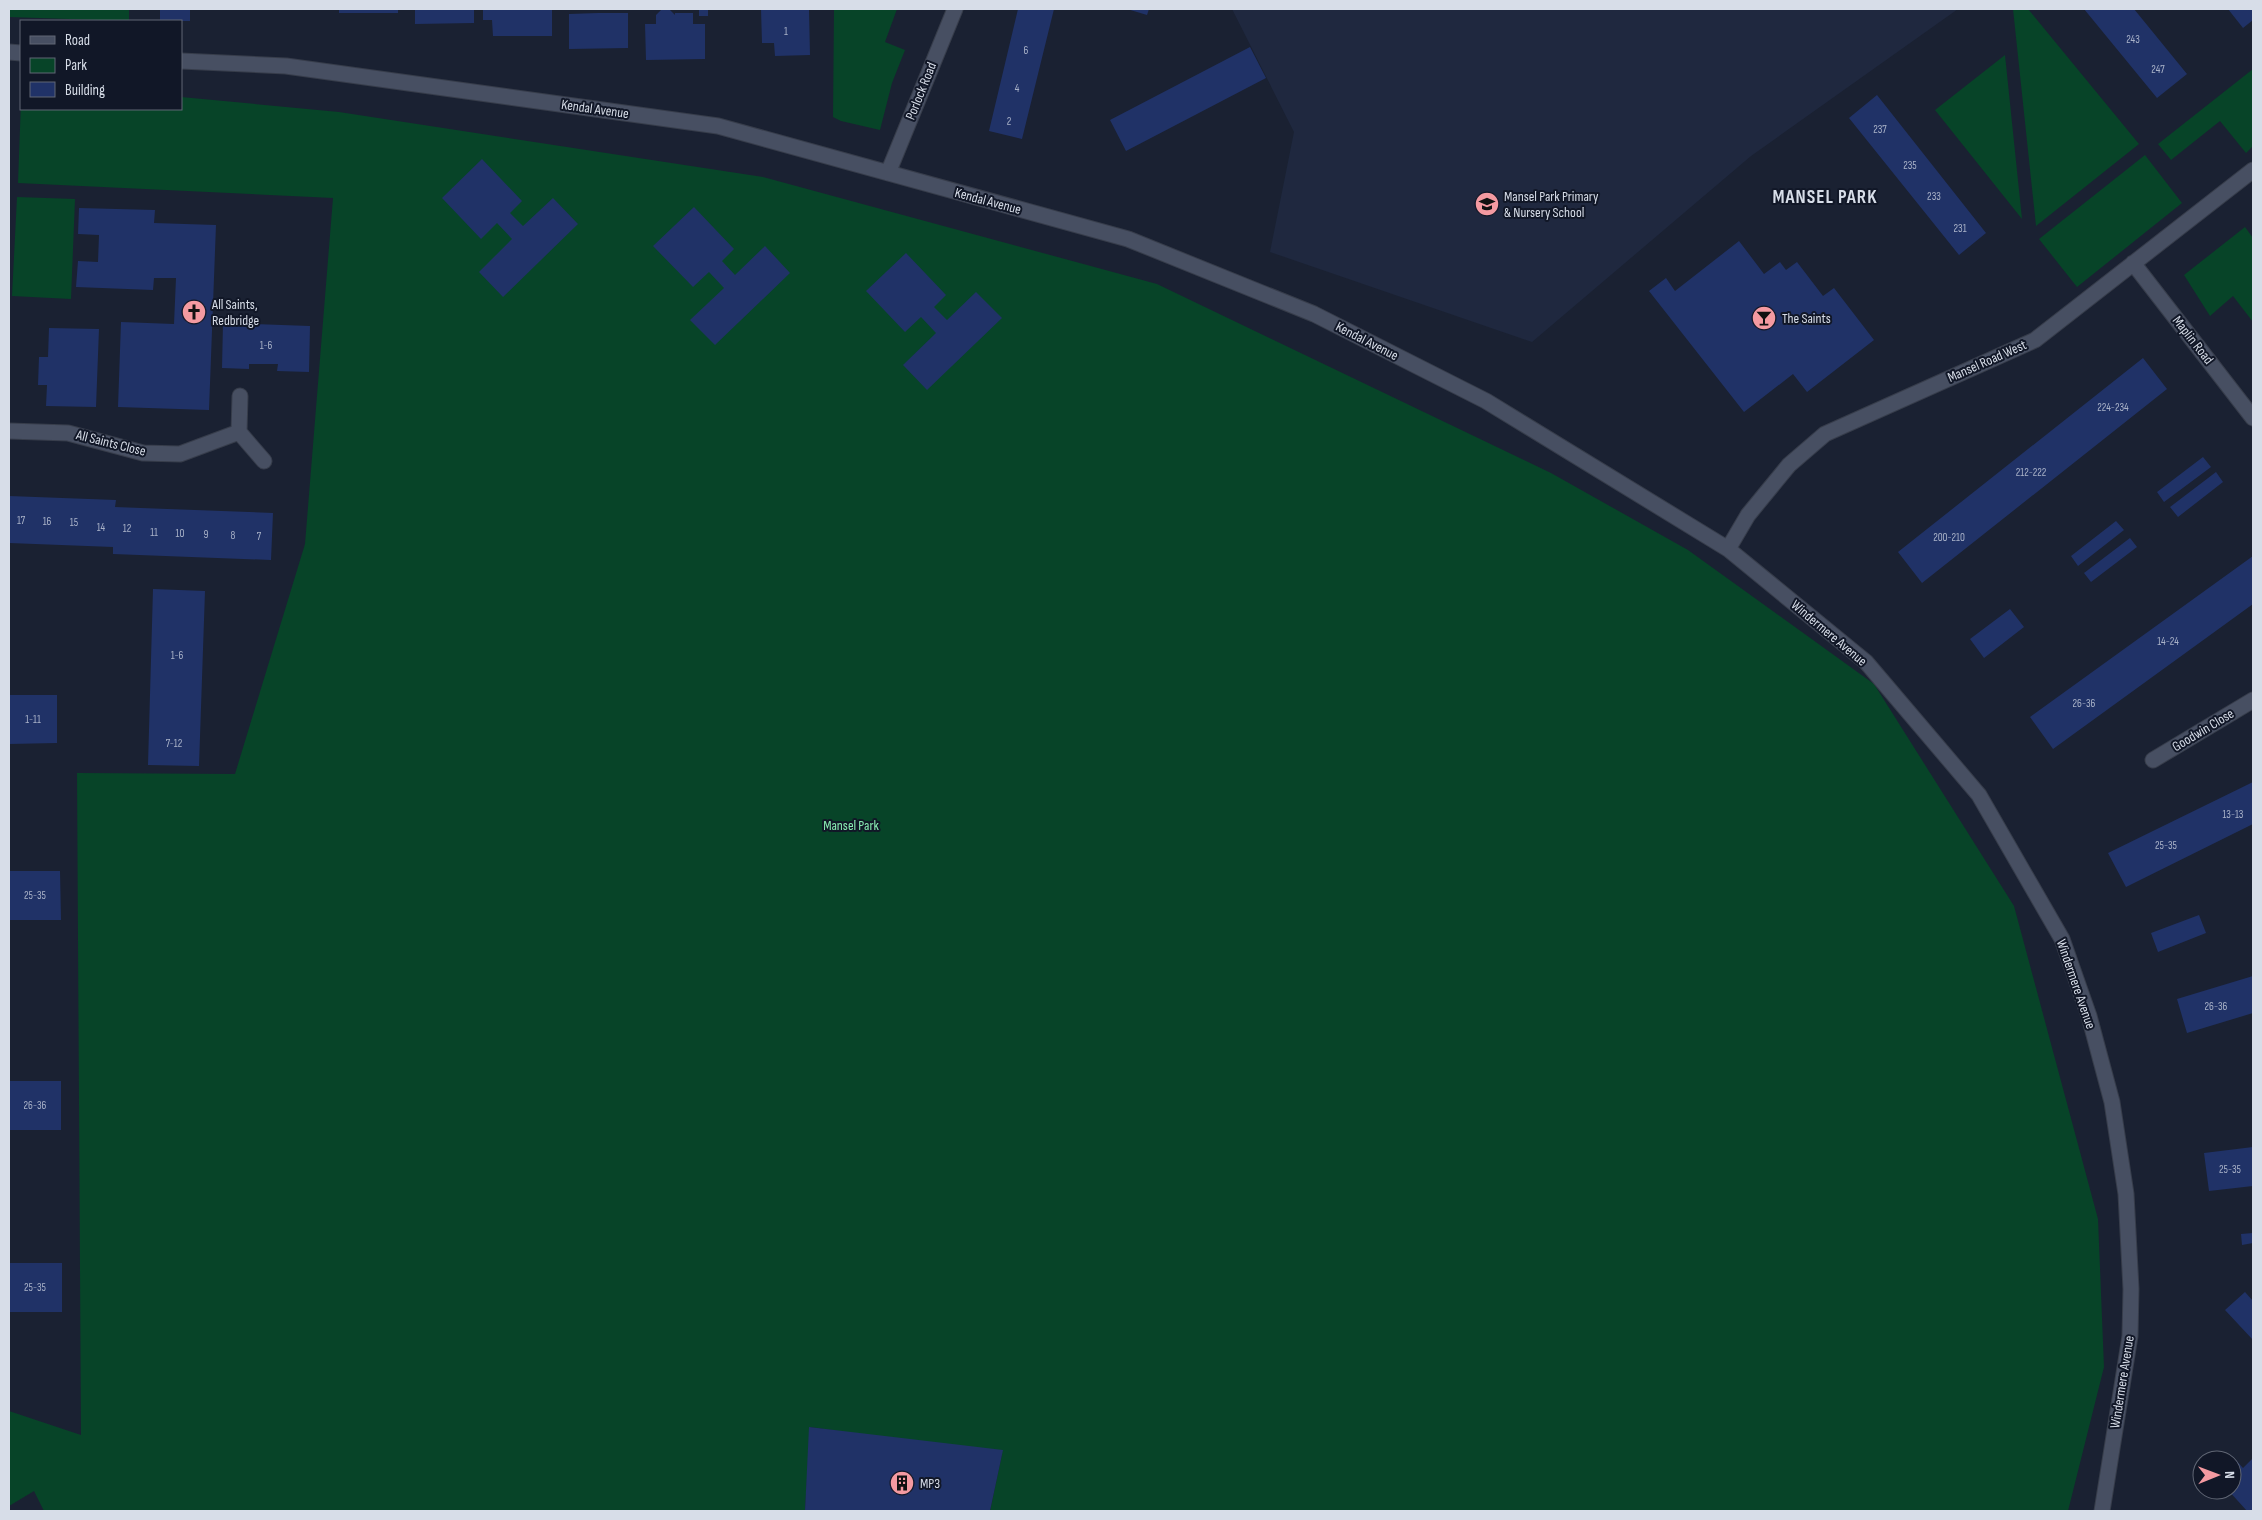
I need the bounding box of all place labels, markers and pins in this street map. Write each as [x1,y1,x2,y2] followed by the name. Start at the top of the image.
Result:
[1504,188,1599,221] place label: Mansel Park Primary & Nursery School
[1474,191,1500,217] school or university icon: Mansel Park Primary & Nursery School
[211,296,259,329] place label: All Saints, Redbridge
[181,299,207,325] church icon: All Saints, Redbridge
[1751,305,1777,331] bar icon: The Saints
[1782,310,1831,327] place label: The Saints
[889,1470,915,1496] building icon: MP3
[920,1475,940,1492] place label: MP3

